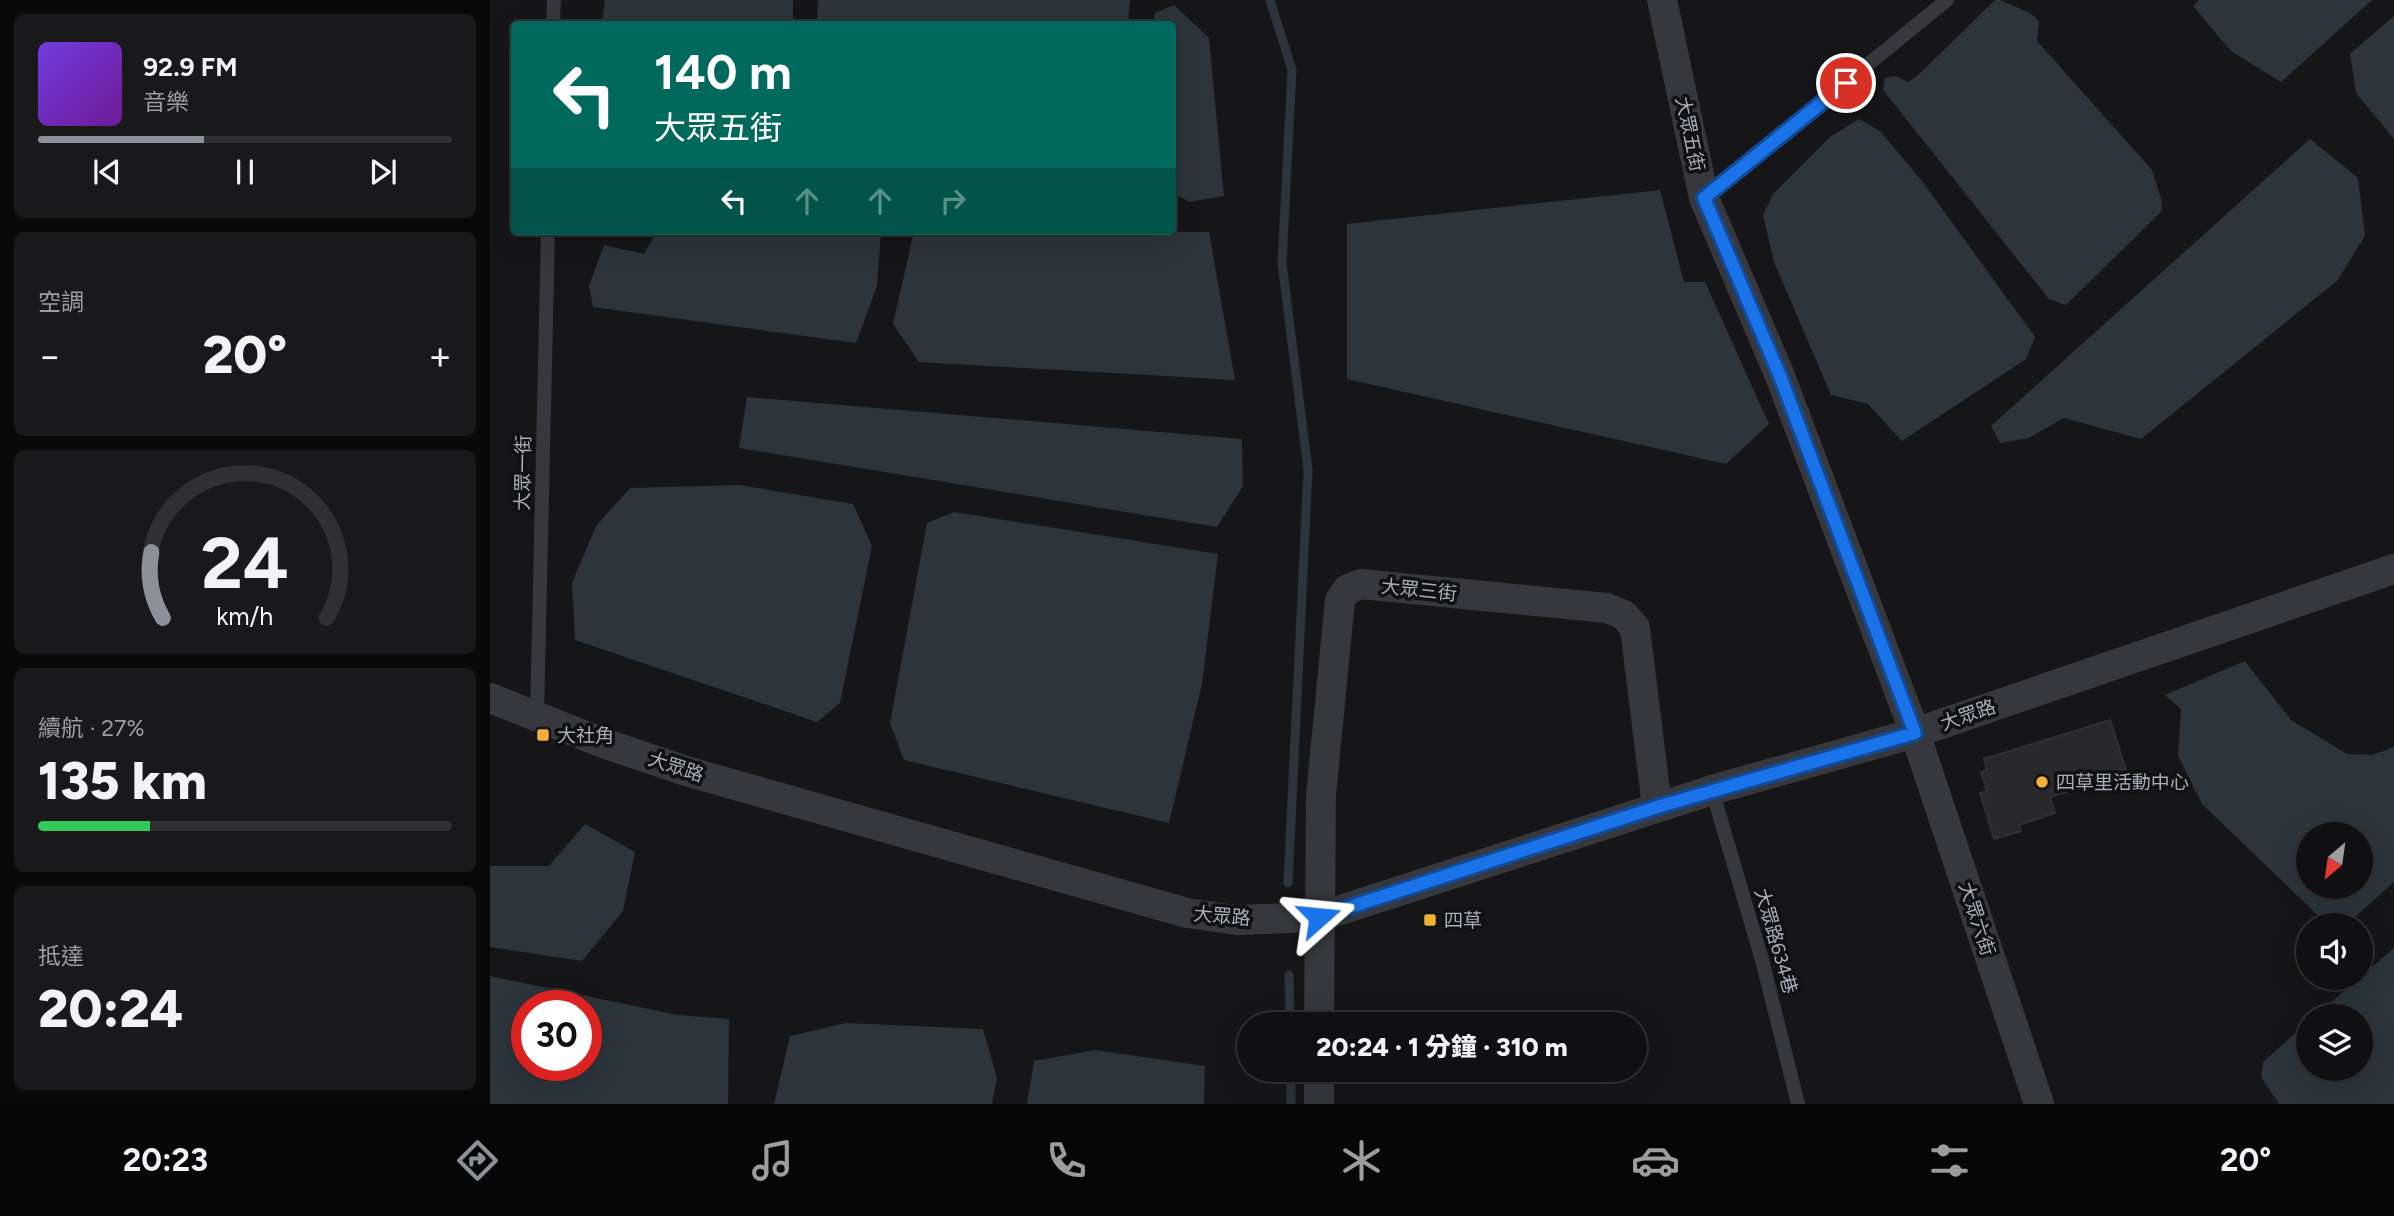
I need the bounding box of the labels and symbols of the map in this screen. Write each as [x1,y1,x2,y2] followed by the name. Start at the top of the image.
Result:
[1816,53,1876,113] pin
[1671,94,1709,174] street label: 大眾五街
[511,435,535,511] street label: 大眾一街
[1380,575,1458,605] street label: 大眾三街
[1937,695,1999,735] street label: 大眾路
[557,724,614,747] place label: 大社角
[535,727,551,743] marker: 大社角
[645,747,707,787] street label: 大眾路
[2056,771,2189,794] place label: 四草里活動中心
[2034,774,2050,790] marker: 四草里活動中心
[2296,822,2373,900] north arrow
[1954,879,2000,959] street label: 大眾六街
[1282,880,1356,954] position arrow
[1750,885,1802,997] street label: 大眾路634巷
[1193,902,1251,930] street label: 大眾路
[1444,909,1482,932] place label: 四草
[1422,912,1438,928] marker: 四草
[511,990,602,1081] speed limit sign: 30

